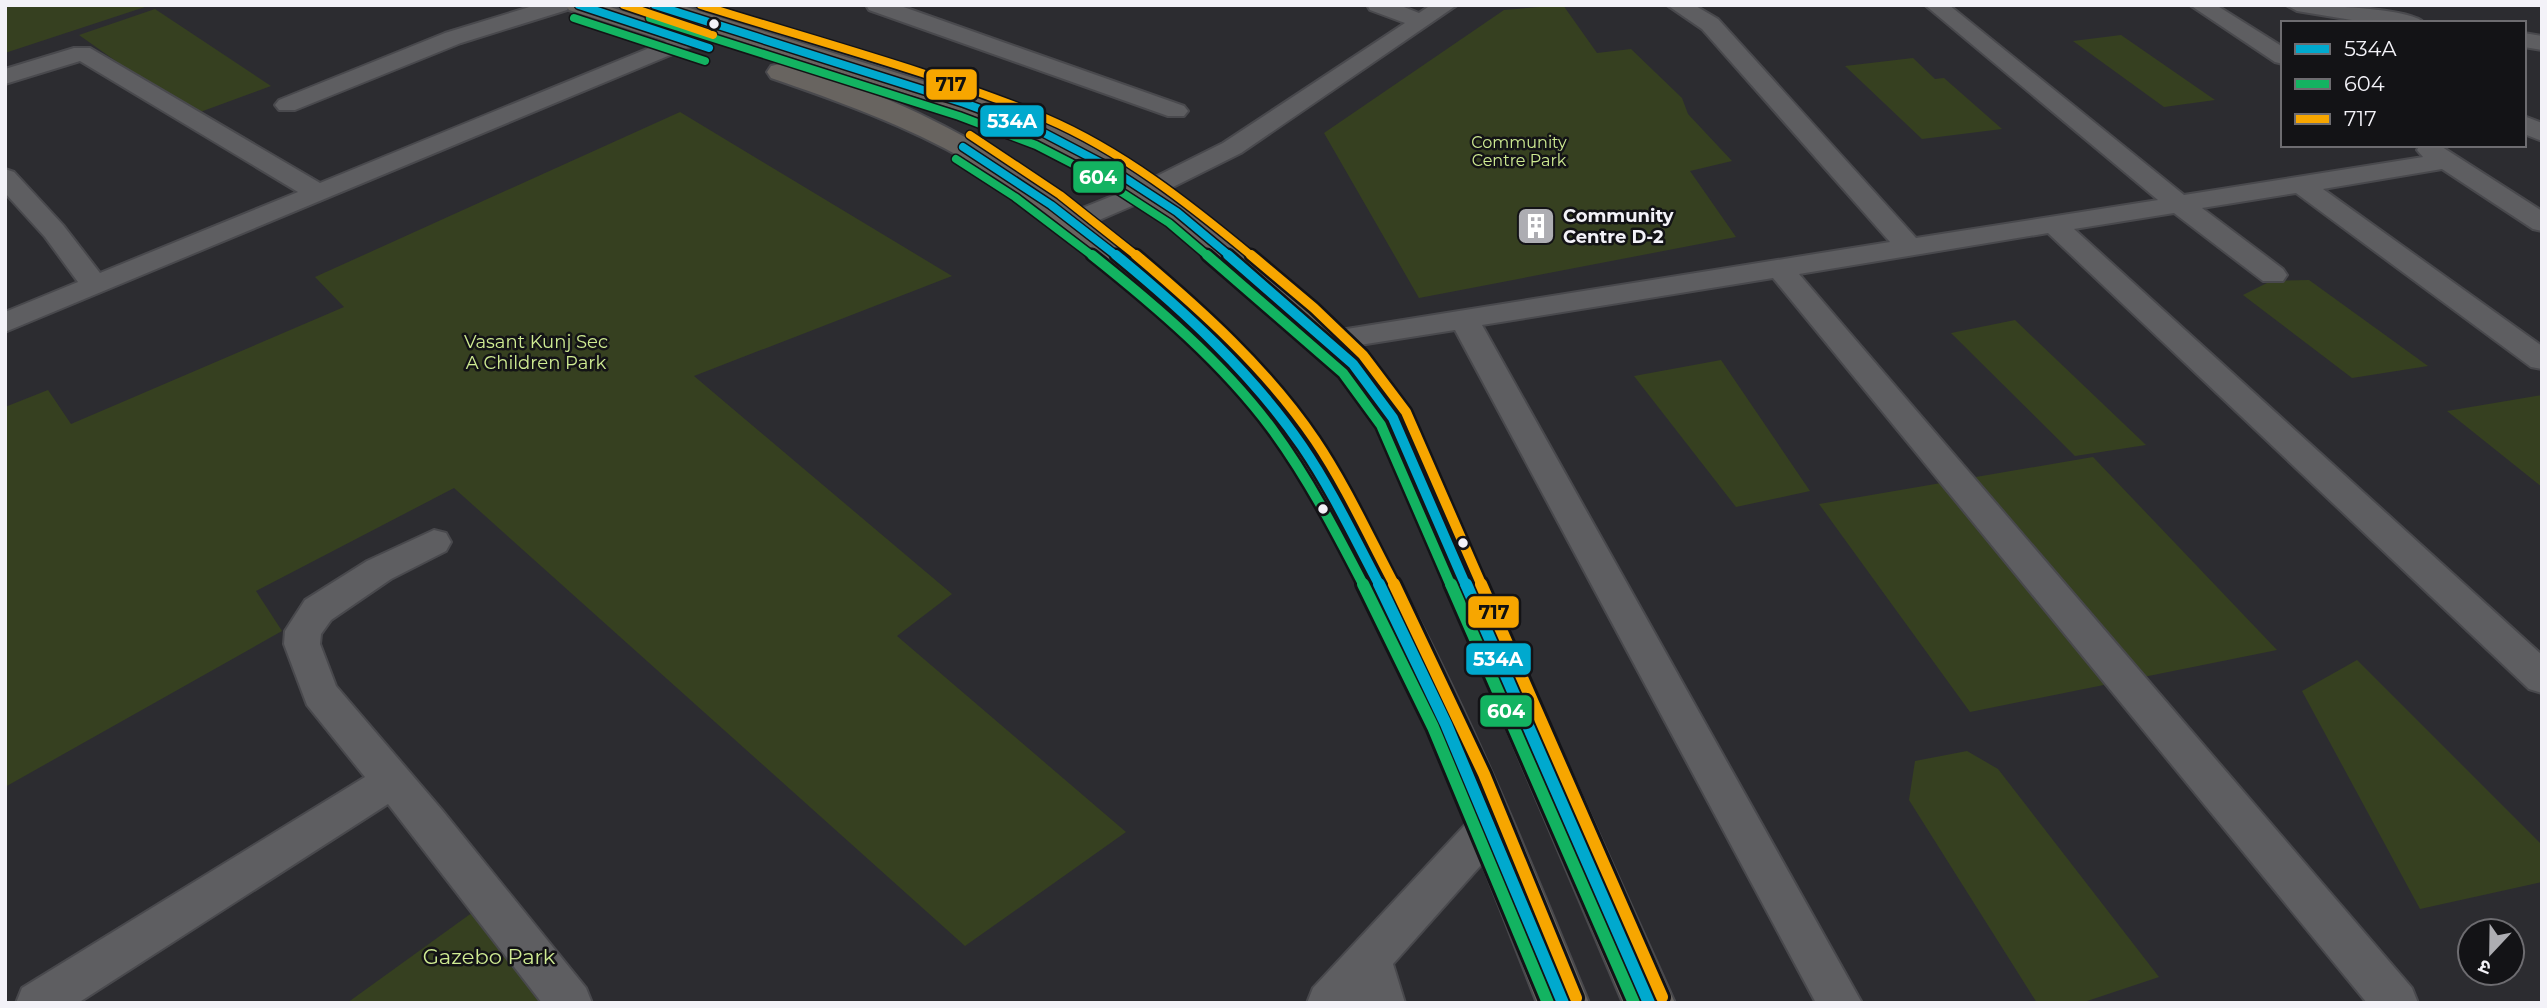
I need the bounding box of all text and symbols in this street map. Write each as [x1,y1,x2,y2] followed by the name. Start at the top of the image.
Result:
[707,17,721,31] unlabelled marker
[2281,21,2526,147] legend
[2344,36,2398,61] text: 534A
[925,68,978,101] line badge: 717
[2344,71,2385,96] text: 604
[935,73,967,96] text: 717
[979,104,1045,138] line badge: 534A
[2344,106,2377,131] text: 717
[987,110,1037,133] text: 534A
[1471,133,1567,170] park label: Community Centre Park
[1072,160,1125,194] line badge: 604
[1079,166,1117,189] text: 604
[1515,205,1557,247] building icon: Community Centre D-2
[1563,205,1674,248] place label: Community Centre D-2
[464,331,608,374] park label: Vasant Kunj Sec A Children Park
[1316,502,1330,516] unlabelled marker
[1456,536,1470,550] unlabelled marker
[1467,595,1520,629] line badge: 717
[1478,601,1510,624] text: 717
[1465,642,1532,676] line badge: 534A
[1473,648,1523,671] text: 534A
[1479,694,1533,728] line badge: 604
[1487,700,1525,723] text: 604
[2456,917,2526,987] north arrow
[423,944,556,969] park label: Gazebo Park
[2475,954,2494,980] text: उ

